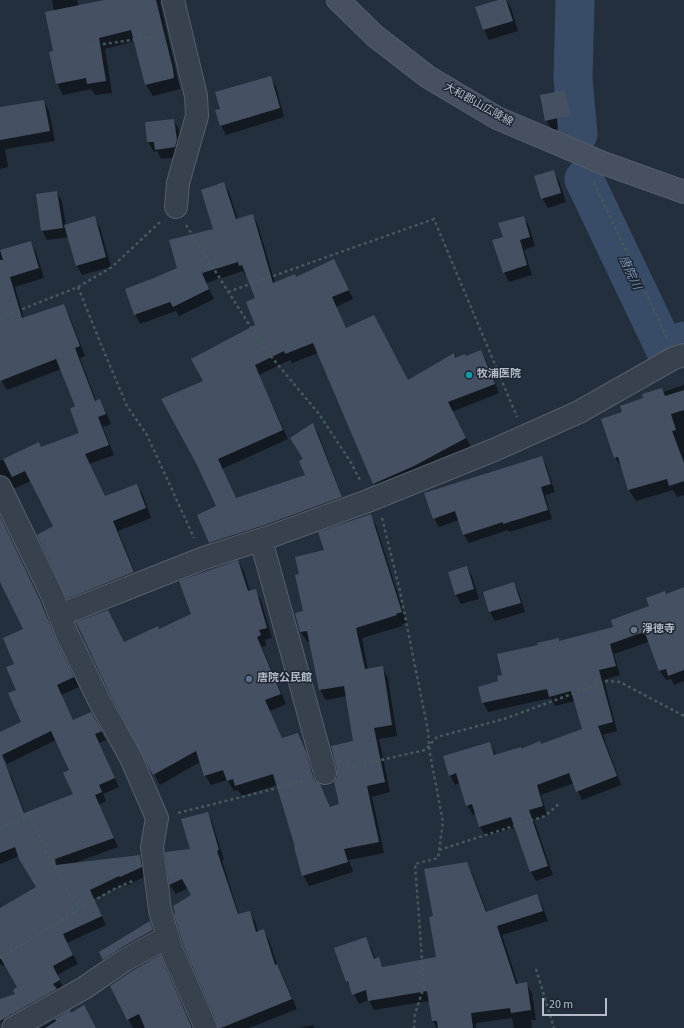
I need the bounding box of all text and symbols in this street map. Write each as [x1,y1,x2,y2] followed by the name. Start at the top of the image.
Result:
[441,81,515,129] street label: 大和郡山広陵線
[615,254,643,292] water label: 唐院川
[477,368,521,382] place label: 牧浦医院
[464,370,474,380] marker: 牧浦医院
[642,623,675,637] place label: 淨徳寺
[629,625,639,635] marker: 淨徳寺
[257,672,312,686] place label: 唐院公民館
[244,674,254,684] marker: 唐院公民館
[544,990,609,1016] scale bar
[549,996,573,1013] text: 20 m

